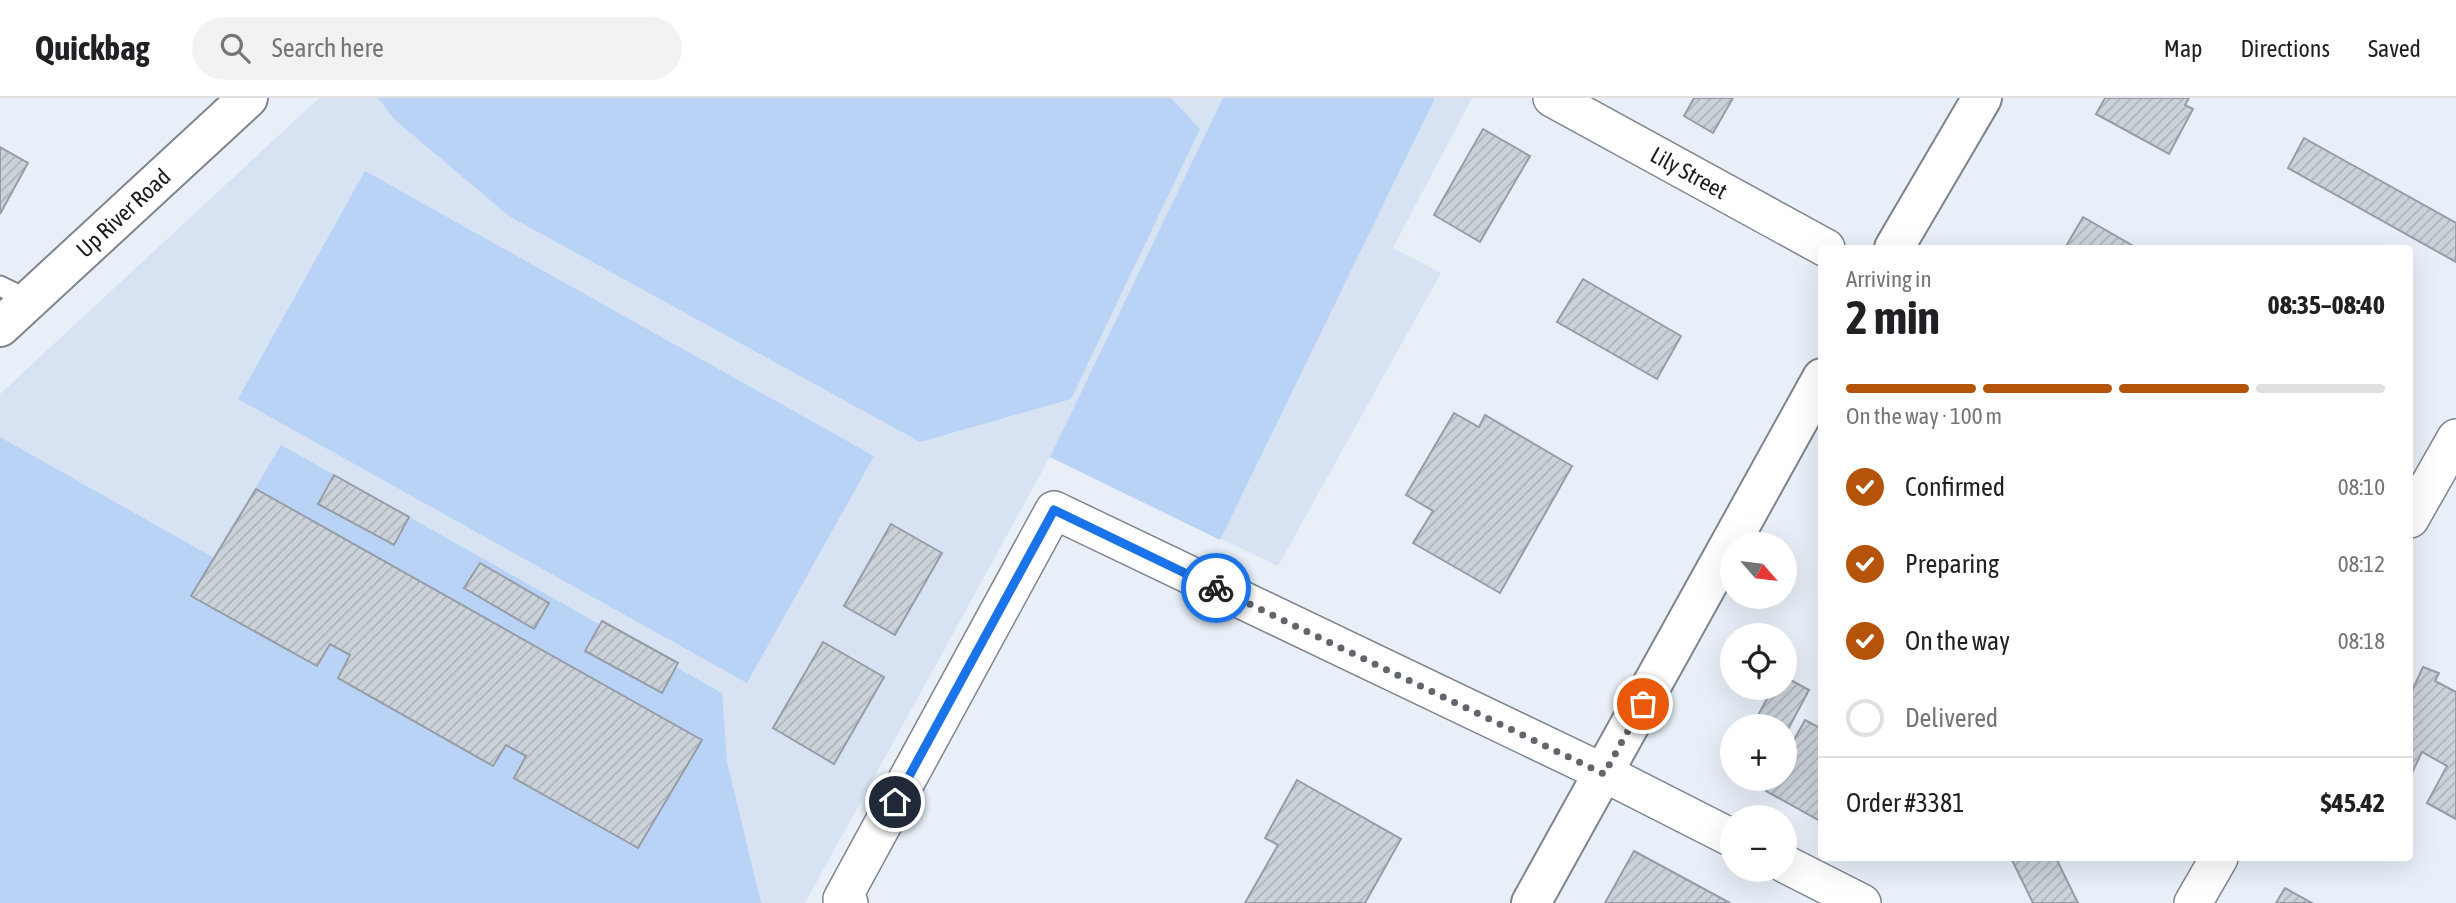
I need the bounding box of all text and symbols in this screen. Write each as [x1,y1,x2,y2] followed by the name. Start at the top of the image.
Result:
[192,17,682,80] search box
[35,29,150,67] text: Quickbag
[216,29,254,67] icon: search
[272,33,384,63] text: Search here
[2164,35,2202,62] text: Map
[2240,35,2330,62] text: Directions
[2368,35,2421,62] text: Saved
[1646,142,1732,204] street label: Lily Street
[71,163,176,263] street label: Up River Road
[1846,266,1932,292] text: Arriving in
[2268,290,2385,320] text: 08:35–08:40
[1846,291,1940,344] text: 2 min
[1846,403,2002,429] text: On the way · 100 m
[1846,468,1884,506] icon: check
[1905,472,2005,502] text: Confirmed
[2338,474,2385,500] text: 08:10
[1720,532,1797,609] north arrow
[1720,532,1797,882] map controls
[1846,545,1884,583] icon: check
[1905,549,1999,579] text: Preparing
[2338,551,2385,577] text: 08:12
[1181,553,1251,623] courier
[1197,569,1235,607] icon: bike
[1846,622,1884,660] icon: check
[1720,623,1797,700] button: locate
[1905,626,2010,656] text: On the way
[2338,628,2385,654] text: 08:18
[1613,674,1673,734] pin
[1624,685,1662,723] icon: bag
[1905,703,1998,733] text: Delivered
[1720,714,1797,791] button: +
[865,772,925,832] pin
[876,783,914,821] icon: home
[1846,788,1965,818] text: Order #3381
[2321,788,2385,818] text: $45.42
[1720,805,1797,882] button: −

